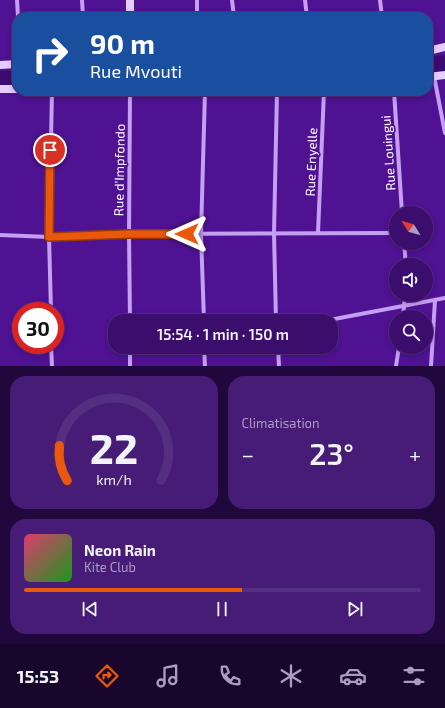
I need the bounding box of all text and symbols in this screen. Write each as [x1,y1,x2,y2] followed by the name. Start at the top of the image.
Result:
[90,26,155,60] text: 90 m
[24,28,76,80] icon: right
[90,60,182,82] text: Rue Mvouti
[377,115,399,191] street label: Rue Louingui
[110,124,128,216] street label: Rue d'Impfondo
[302,127,320,197] street label: Rue Enyelle
[33,133,67,167] pin
[39,139,61,161] icon: arrive
[389,206,433,250] north arrow
[389,206,433,354] map controls
[166,213,208,255] position arrow
[389,258,433,302] button: sound
[12,302,64,354] speed limit sign: 30
[389,310,433,354] button: search
[157,325,289,343] text: 15:54 · 1 min · 150 m
[242,415,320,431] text: Climatisation
[90,421,138,471] text: 22
[309,435,354,471] text: 23°
[242,441,254,467] text: −
[409,441,421,467] text: +
[96,470,131,487] text: km/h
[84,541,156,559] text: Neon Rain
[84,559,136,575] text: Kite Club
[79,598,101,620] icon: previous
[211,598,233,620] icon: pause
[344,598,366,620] icon: next
[93,662,121,690] icon: directions
[154,662,182,690] icon: music
[216,662,244,690] icon: phone
[277,662,305,690] icon: climate
[339,662,367,690] icon: car
[400,662,428,690] icon: filters
[17,665,59,687] text: 15:53

